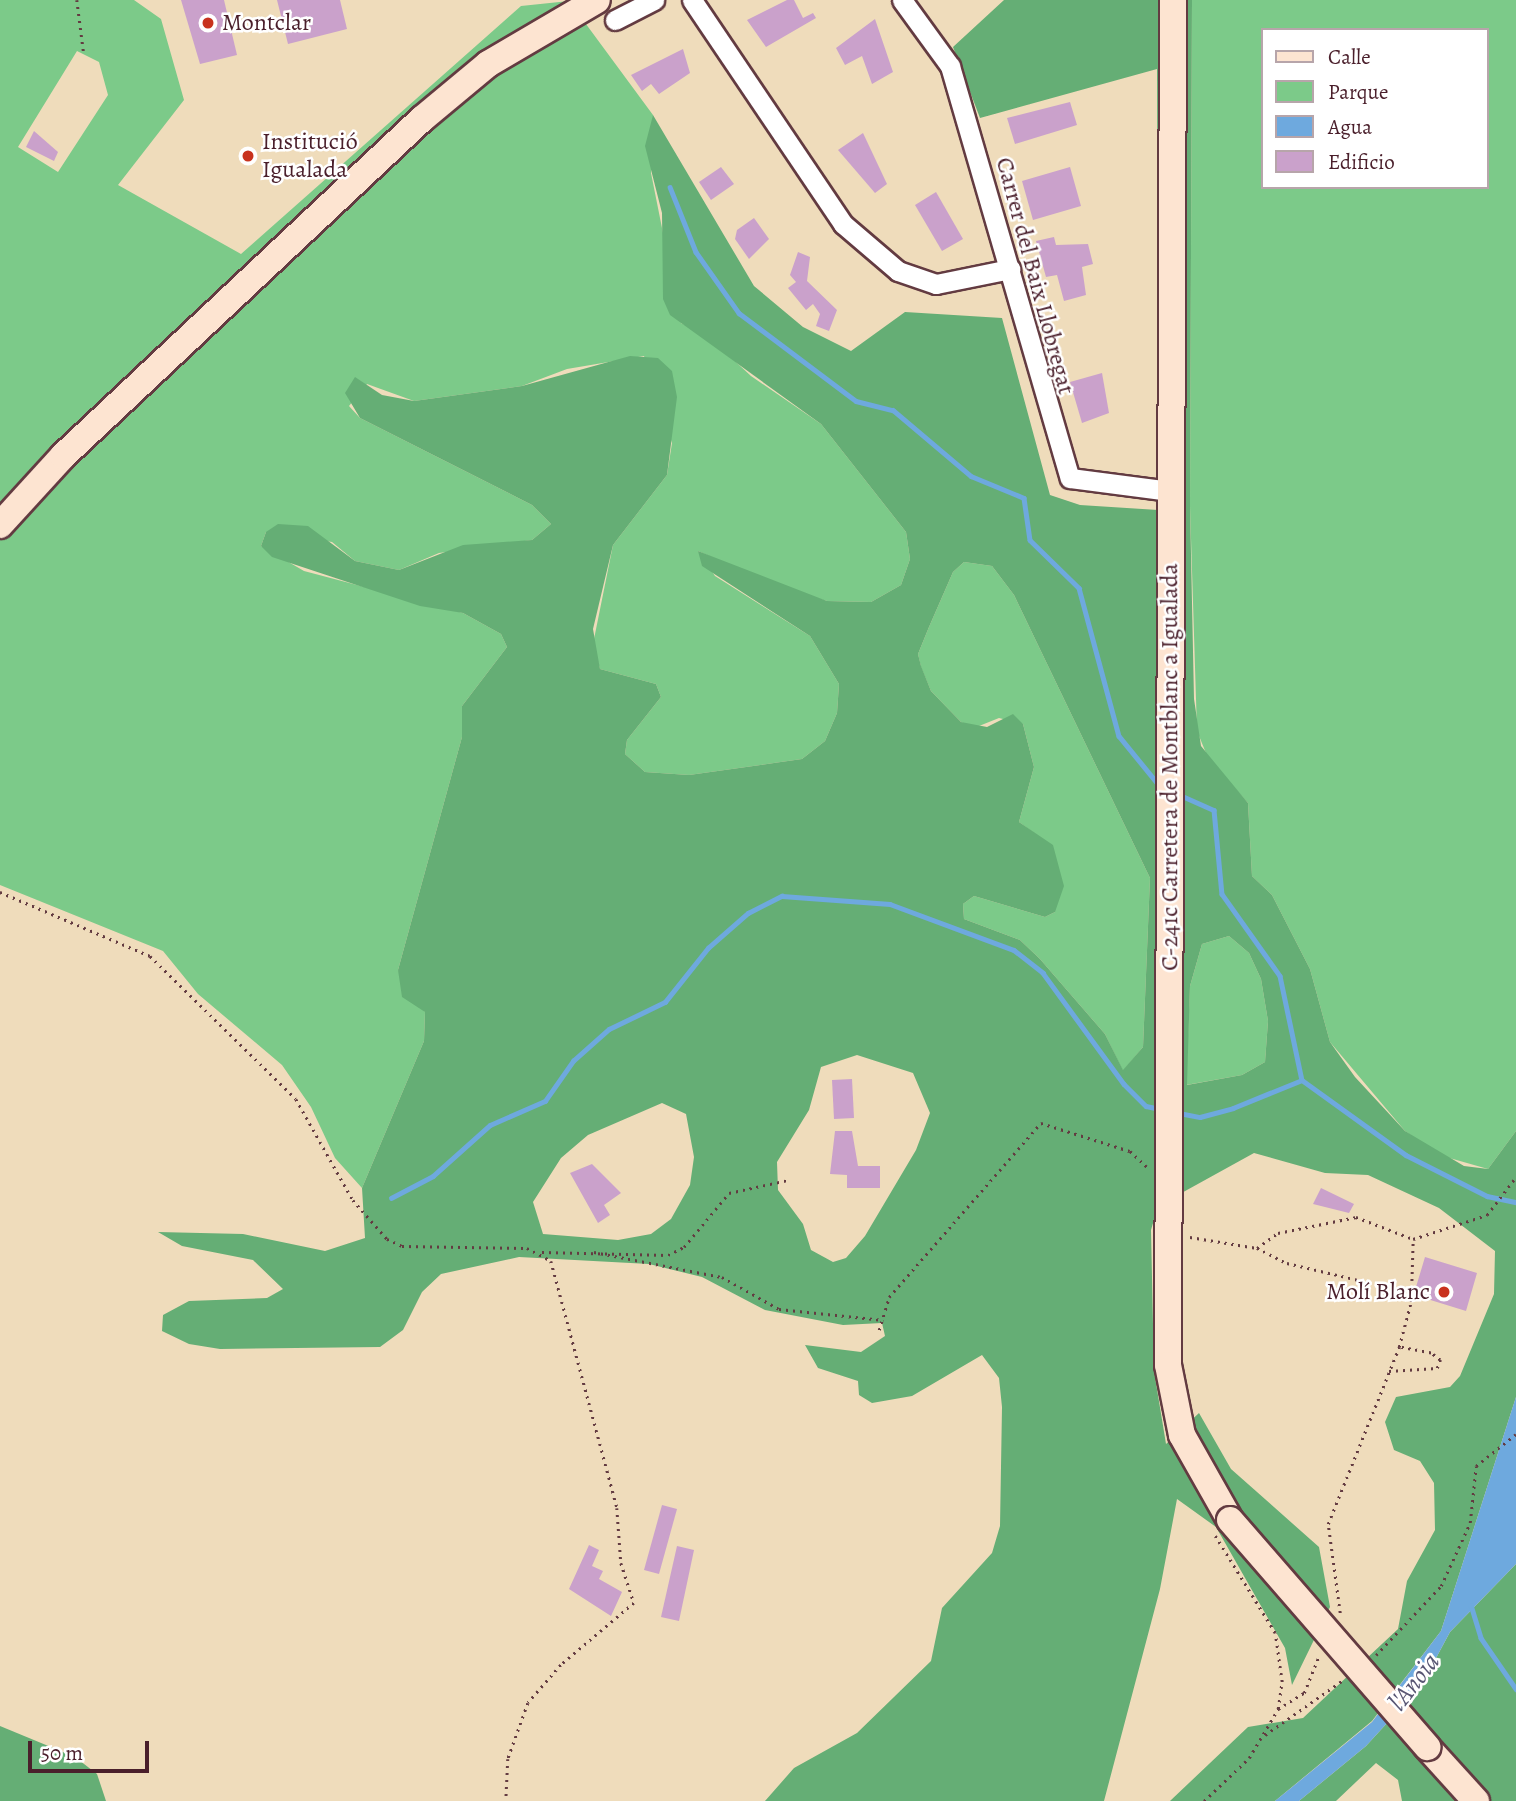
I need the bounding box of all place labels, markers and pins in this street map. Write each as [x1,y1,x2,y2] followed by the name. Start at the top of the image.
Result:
[222,9,311,37] place label: Montclar
[200,15,216,31] marker: Montclar
[262,128,358,184] place label: Institució Igualada
[240,148,256,164] marker: Institució Igualada
[1326,1278,1430,1306] place label: Molí Blanc
[1436,1284,1452,1300] marker: Molí Blanc

